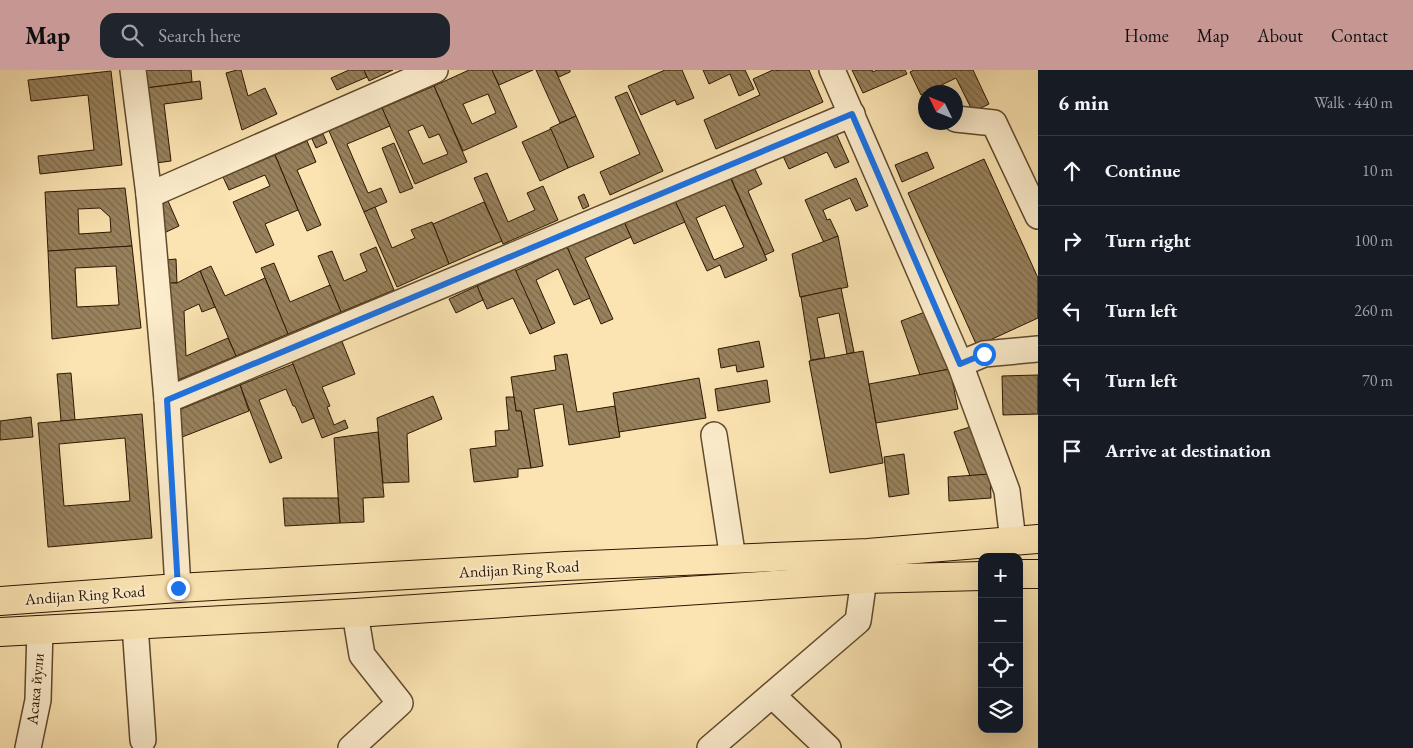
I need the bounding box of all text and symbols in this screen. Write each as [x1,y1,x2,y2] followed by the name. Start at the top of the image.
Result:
[100,13,450,58] search box
[25,20,70,51] text: Map
[118,21,146,49] icon: search
[158,23,241,48] text: Search here
[1124,24,1169,47] text: Home
[1197,24,1229,47] text: Map
[1257,24,1303,47] text: About
[1331,24,1388,47] text: Contact
[918,85,963,130] north arrow
[1058,89,1109,116] text: 6 min
[1314,92,1393,113] text: Walk · 440 m
[1058,157,1086,185] icon: ahead
[1105,158,1180,183] text: Continue
[1362,160,1393,181] text: 10 m
[1058,227,1086,255] icon: right
[1105,228,1191,253] text: Turn right
[1354,230,1393,251] text: 100 m
[1058,297,1086,325] icon: left
[1105,298,1177,323] text: Turn left
[1354,300,1393,321] text: 260 m
[973,343,996,366] route start
[1058,367,1086,395] icon: left
[1105,368,1177,393] text: Turn left
[1362,370,1393,391] text: 70 m
[1058,437,1086,465] icon: arrive
[1105,438,1271,463] text: Arrive at destination
[978,553,1023,733] map controls
[978,553,1023,598] button: +
[457,555,581,583] street label: Andijan Ring Road
[167,577,190,600] route end
[23,580,147,610] street label: Andijan Ring Road
[978,598,1023,643] button: −
[978,643,1023,688] button: locate
[21,652,49,727] street label: Асака йули
[978,688,1023,733] button: layers

